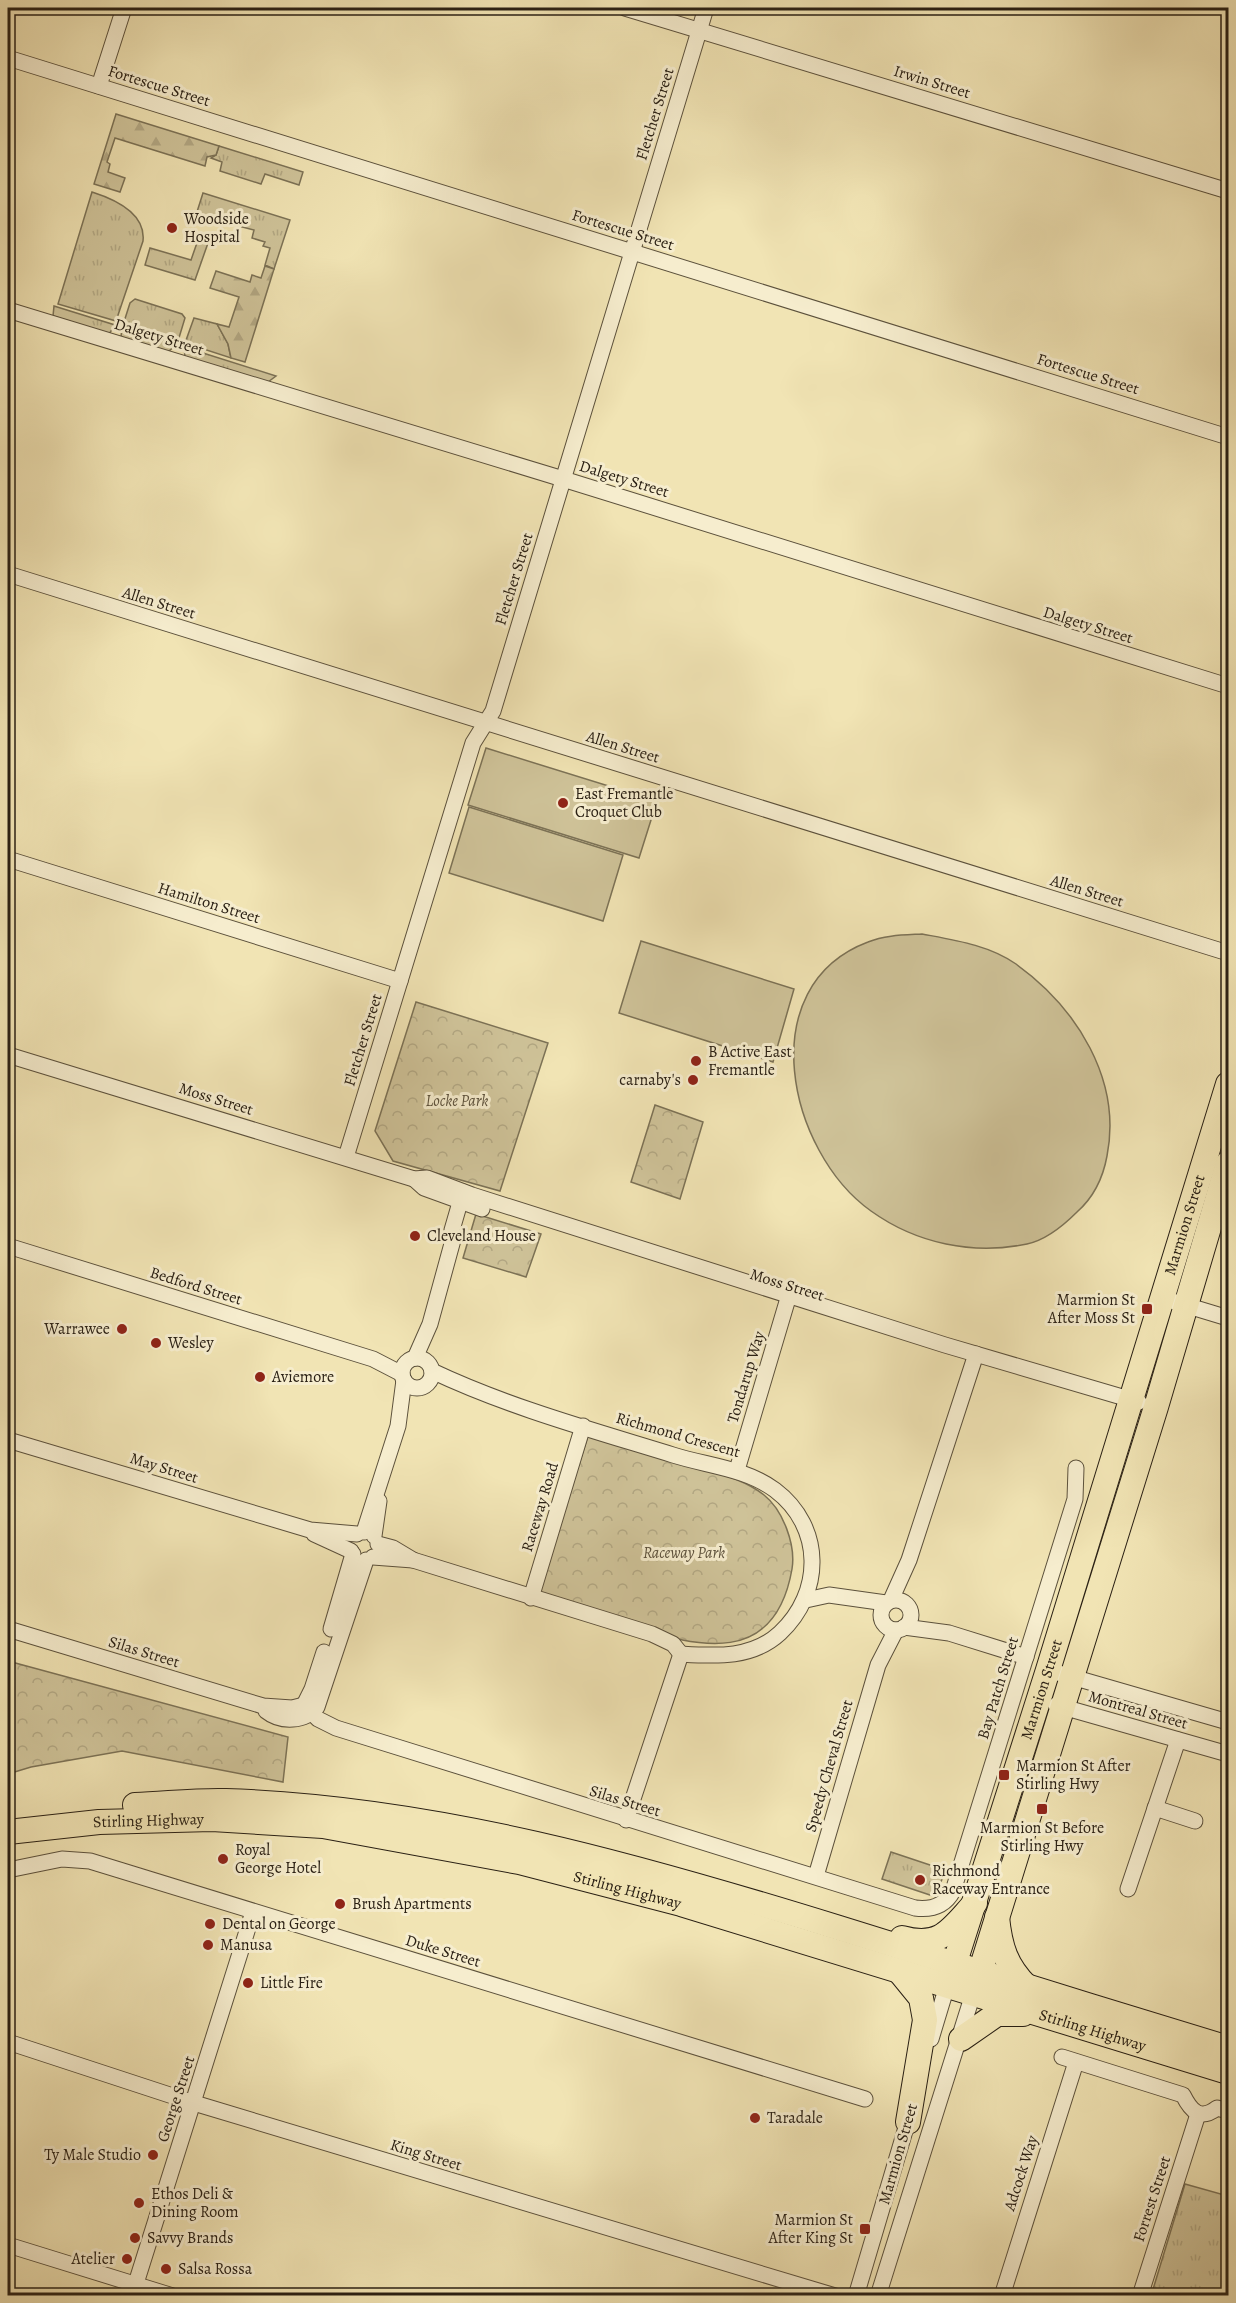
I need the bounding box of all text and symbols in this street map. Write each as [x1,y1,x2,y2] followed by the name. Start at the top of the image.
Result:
[105,60,213,112] street label: Fortescue Street
[891,60,973,104] street label: Irwin Street
[630,65,680,163] street label: Fletcher Street
[569,204,677,256] street label: Fortescue Street
[183,208,249,248] place label: Woodside Hospital
[165,221,179,235] marker: Woodside Hospital
[111,313,207,361] street label: Dalgety Street
[1034,348,1142,400] street label: Fortescue Street
[576,455,672,503] street label: Dalgety Street
[489,530,539,628] street label: Fletcher Street
[119,581,198,625] street label: Allen Street
[1040,601,1136,649] street label: Dalgety Street
[583,725,662,769] street label: Allen Street
[575,783,673,823] place label: East Fremantle Croquet Club
[556,796,570,810] marker: East Fremantle Croquet Club
[1047,869,1126,913] street label: Allen Street
[155,877,263,929] street label: Hamilton Street
[338,991,388,1089] street label: Fletcher Street
[708,1041,792,1081] place label: B Active East Fremantle
[689,1054,703,1068] marker: B Active East Fremantle
[619,1069,681,1091] place label: carnaby's
[686,1073,700,1087] marker: carnaby's
[176,1077,256,1121] street label: Moss Street
[426,1090,488,1112] park label: Locke Park
[1159,1172,1210,1278] street label: Marmion Street
[427,1225,536,1247] place label: Cleveland House
[408,1229,422,1243] marker: Cleveland House
[147,1262,245,1310] street label: Bedford Street
[747,1263,827,1307] street label: Moss Street
[1047,1289,1135,1329] place label: Marmion St After Moss St
[1140,1302,1154,1316] marker: Marmion St After Moss St
[43,1318,110,1340] place label: Warrawee
[115,1322,129,1336] marker: Warrawee
[722,1328,771,1426] street label: Tondarup Way
[167,1332,214,1354] place label: Wesley
[149,1336,163,1350] marker: Wesley
[271,1366,334,1388] place label: Aviemore
[253,1370,267,1384] marker: Aviemore
[613,1407,743,1463] street label: Richmond Crescent
[127,1447,201,1489] street label: May Street
[516,1459,564,1554] street label: Raceway Road
[643,1542,725,1564] park label: Raceway Park
[106,1631,182,1673] street label: Silas Street
[972,1634,1024,1742] street label: Bay Patch Street
[1015,1637,1068,1743] street label: Marmion Street
[1086,1685,1190,1735] street label: Montreal Street
[800,1697,858,1835] street label: Speedy Cheval Street
[1016,1755,1131,1795] place label: Marmion St After Stirling Hwy
[997,1768,1011,1782] marker: Marmion St After Stirling Hwy
[587,1780,663,1822] street label: Silas Street
[1035,1802,1049,1816] marker: Marmion St Before Stirling Hwy
[92,1808,205,1834] street label: Stirling Highway
[980,1817,1104,1857] place label: Marmion St Before Stirling Hwy
[235,1839,321,1879] place label: Royal George Hotel
[216,1852,230,1866] marker: Royal George Hotel
[932,1860,1050,1900] place label: Richmond Raceway Entrance
[571,1866,685,1915] street label: Stirling Highway
[913,1873,927,1887] marker: Richmond Raceway Entrance
[352,1893,472,1915] place label: Brush Apartments
[333,1897,347,1911] marker: Brush Apartments
[222,1913,336,1935] place label: Dental on George
[203,1917,217,1931] marker: Dental on George
[403,1929,483,1973] street label: Duke Street
[220,1934,273,1956] place label: Manusa
[201,1938,215,1952] marker: Manusa
[260,1972,323,1994] place label: Little Fire
[241,1976,255,1990] marker: Little Fire
[1036,2004,1150,2057] street label: Stirling Highway
[152,2053,200,2145] street label: George Street
[873,2101,923,2207] street label: Marmion Street
[767,2107,823,2129] place label: Taradale
[748,2111,762,2125] marker: Taradale
[998,2132,1044,2214] street label: Adcock Way
[387,2134,465,2176] street label: King Street
[44,2144,141,2166] place label: Ty Male Studio
[146,2148,160,2162] marker: Ty Male Studio
[1128,2153,1176,2245] street label: Forrest Street
[151,2183,239,2223] place label: Ethos Deli & Dining Room
[132,2196,146,2210] marker: Ethos Deli & Dining Room
[768,2209,853,2249] place label: Marmion St After King St
[858,2222,872,2236] marker: Marmion St After King St
[147,2227,233,2249] place label: Savvy Brands
[128,2231,142,2245] marker: Savvy Brands
[70,2248,115,2270] place label: Atelier
[120,2252,134,2266] marker: Atelier
[178,2258,253,2280] place label: Salsa Rossa
[159,2262,173,2276] marker: Salsa Rossa

